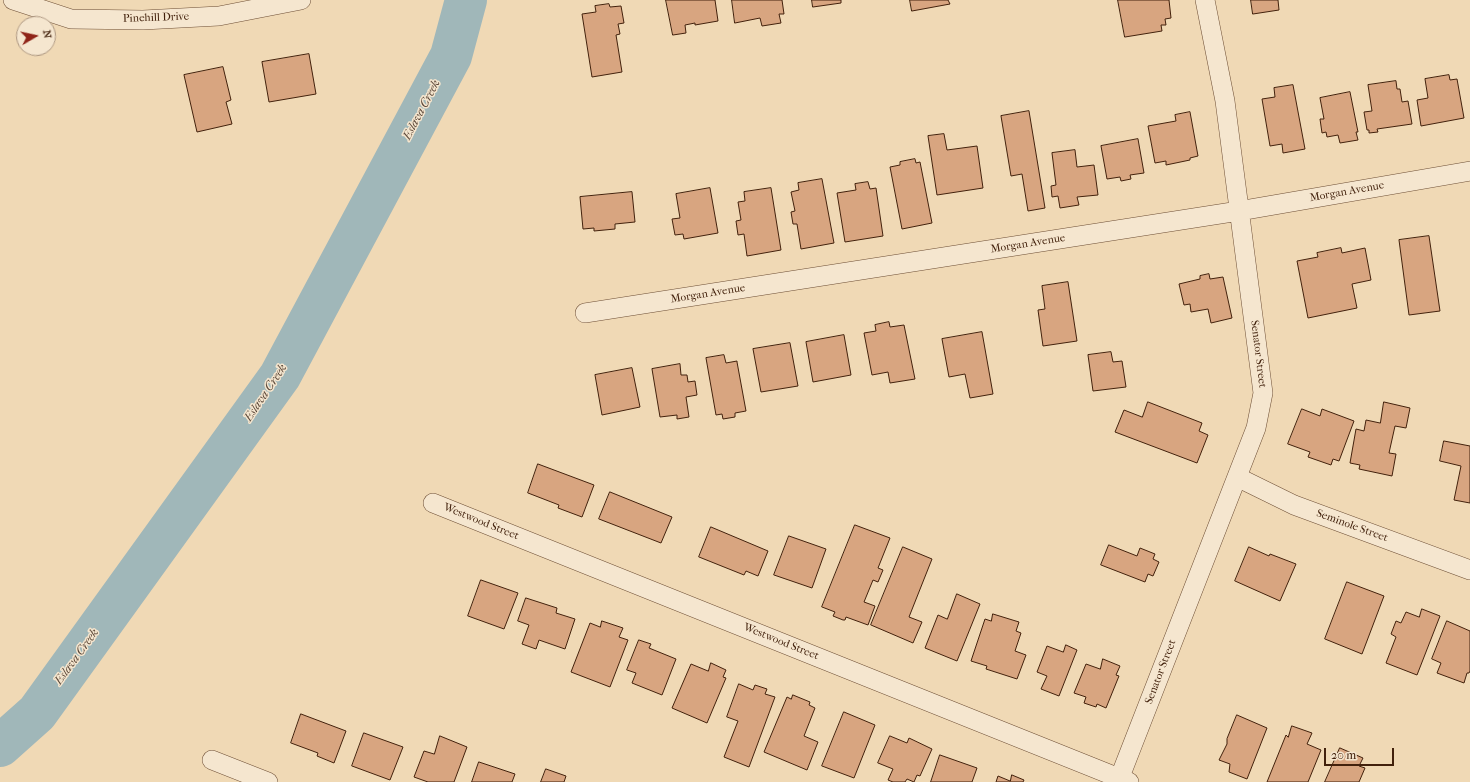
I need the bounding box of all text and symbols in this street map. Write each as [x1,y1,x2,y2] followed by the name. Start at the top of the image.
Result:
[123,10,189,26] street label: Pinehill Drive
[16,16,56,56] north arrow
[40,29,54,39] text: N
[400,78,444,142] water label: Eslava Creek
[1309,179,1385,205] street label: Morgan Avenue
[990,232,1066,256] street label: Morgan Avenue
[670,282,746,306] street label: Morgan Avenue
[1247,319,1269,389] street label: Senator Street
[242,362,290,424] water label: Eslava Creek
[441,501,521,543] street label: Westwood Street
[1314,507,1390,545] street label: Seminole Street
[741,621,821,663] street label: Westwood Street
[52,626,102,688] water label: Eslava Creek
[1143,638,1179,706] street label: Senator Street
[1326,740,1396,766] scale bar
[1331,748,1356,762] text: 20 m

